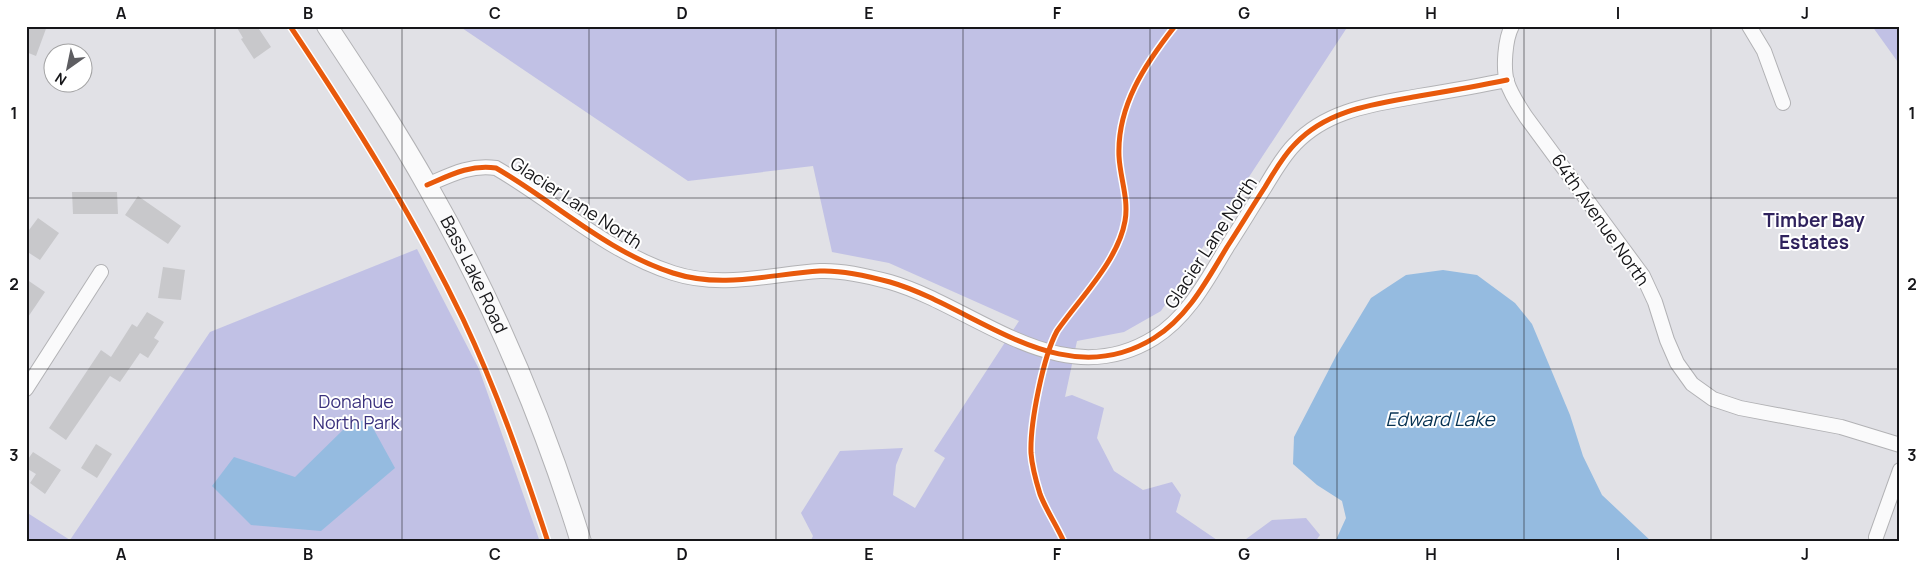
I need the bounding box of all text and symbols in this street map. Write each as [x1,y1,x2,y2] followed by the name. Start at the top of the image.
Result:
[116,2,127,24] text: A
[303,2,313,24] text: B
[489,2,501,24] text: C
[676,2,688,24] text: D
[864,2,874,24] text: E
[1053,2,1062,24] text: F
[1238,2,1250,24] text: G
[1425,2,1437,24] text: H
[1616,2,1620,24] text: I
[1801,2,1809,24] text: J
[42,42,92,92] north arrow
[51,69,70,90] text: N
[10,102,18,124] text: 1
[1908,102,1916,124] text: 1
[1546,149,1655,290] street label: 64th Avenue North
[506,151,647,254] street label: Glacier Lane North
[1159,172,1262,313] street label: Glacier Lane North
[1763,207,1865,255] district label: Timber Bay Estates
[435,211,514,337] street label: Bass Lake Road
[9,273,19,295] text: 2
[1907,273,1917,295] text: 2
[313,389,400,434] park label: Donahue North Park
[1386,406,1496,432] water label: Edward Lake
[9,444,19,466] text: 3
[1907,444,1917,466] text: 3
[116,543,127,565] text: A
[303,543,313,565] text: B
[489,543,501,565] text: C
[676,543,688,565] text: D
[864,543,874,565] text: E
[1053,543,1062,565] text: F
[1238,543,1250,565] text: G
[1425,543,1437,565] text: H
[1616,543,1620,565] text: I
[1801,543,1809,565] text: J

